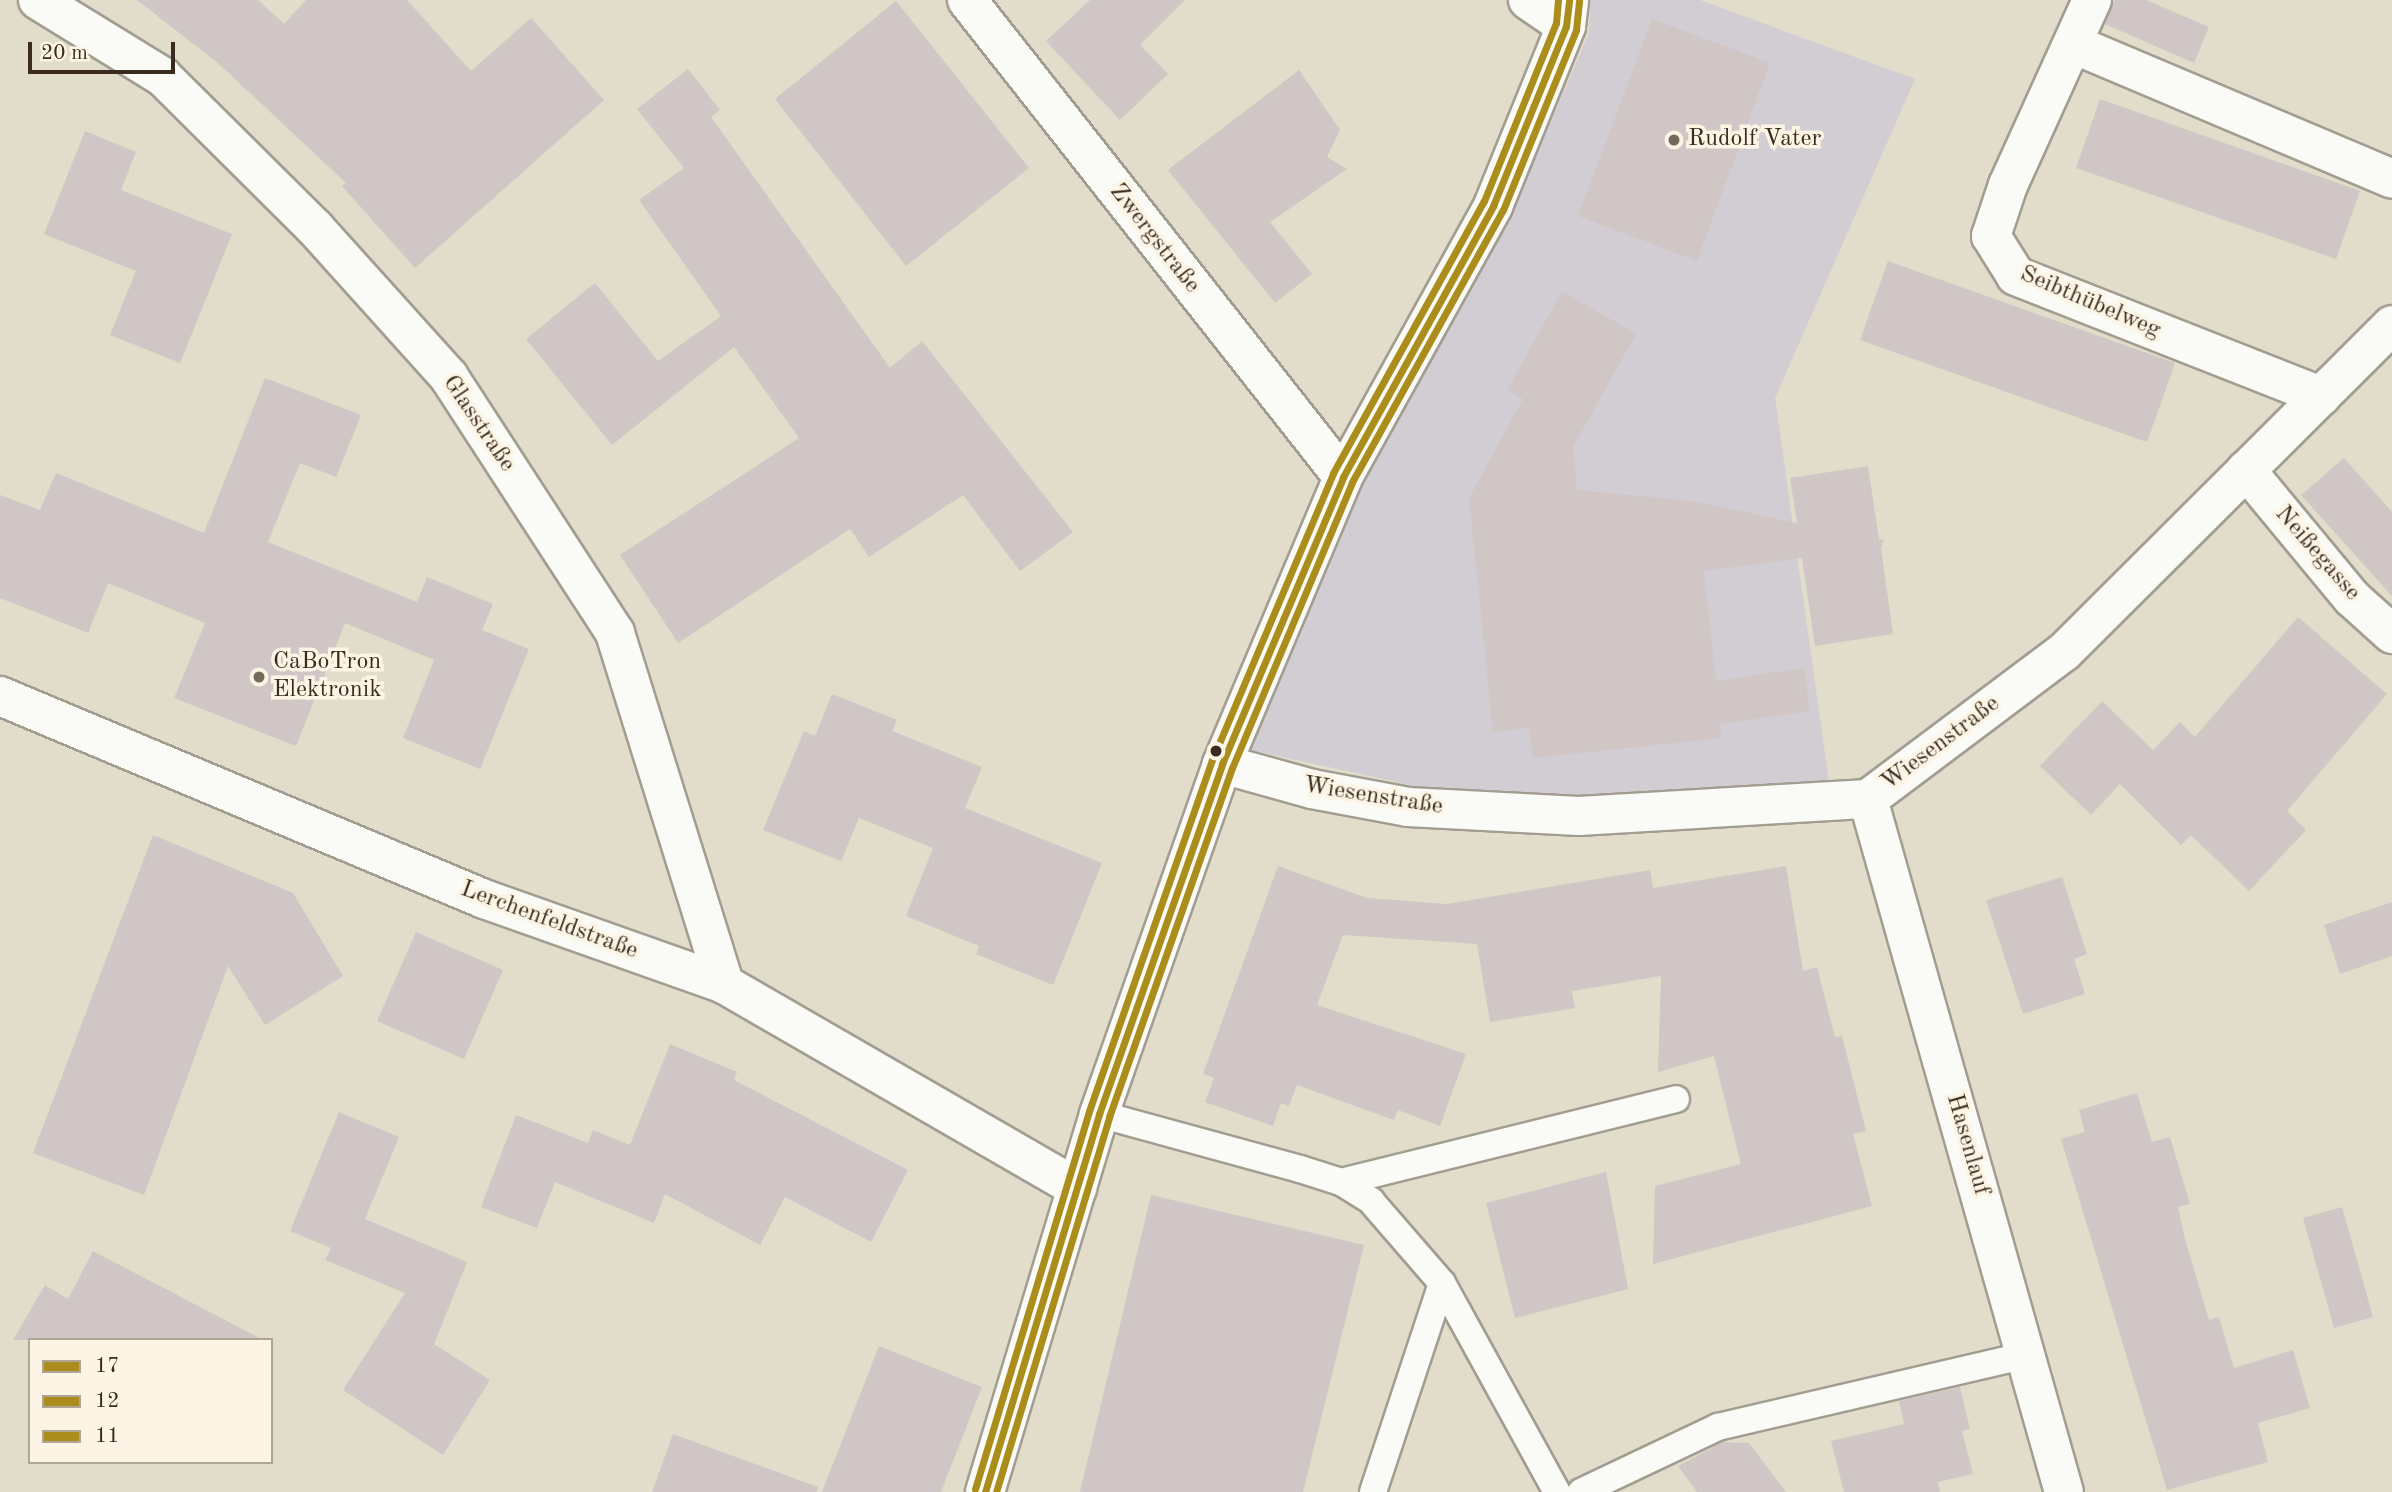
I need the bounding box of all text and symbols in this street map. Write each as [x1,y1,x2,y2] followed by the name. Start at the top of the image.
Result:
[32,28,178,72] scale bar
[41,43,88,64] text: 20 m
[1688,126,1821,154] place label: Rudolf Vater
[1666,132,1682,148] marker: Rudolf Vater
[1102,178,1206,300] street label: Zwergstraße
[2015,260,2165,346] street label: Seibthübelweg
[435,370,521,478] street label: Glasstraße
[2268,501,2366,607] street label: Neißegasse
[273,649,382,705] place label: CaBoTron Elektronik
[251,669,267,685] marker: CaBoTron Elektronik
[1876,690,2006,798] street label: Wiesenstraße
[1209,744,1223,758] unlabelled marker
[1301,772,1445,822] street label: Wiesenstraße
[456,876,642,966] street label: Lerchenfeldstraße
[1939,1091,1995,1199] street label: Hasenlauf
[28,1338,273,1464] legend
[95,1356,119,1377] text: 17
[95,1391,119,1412] text: 12
[95,1426,119,1447] text: 11

